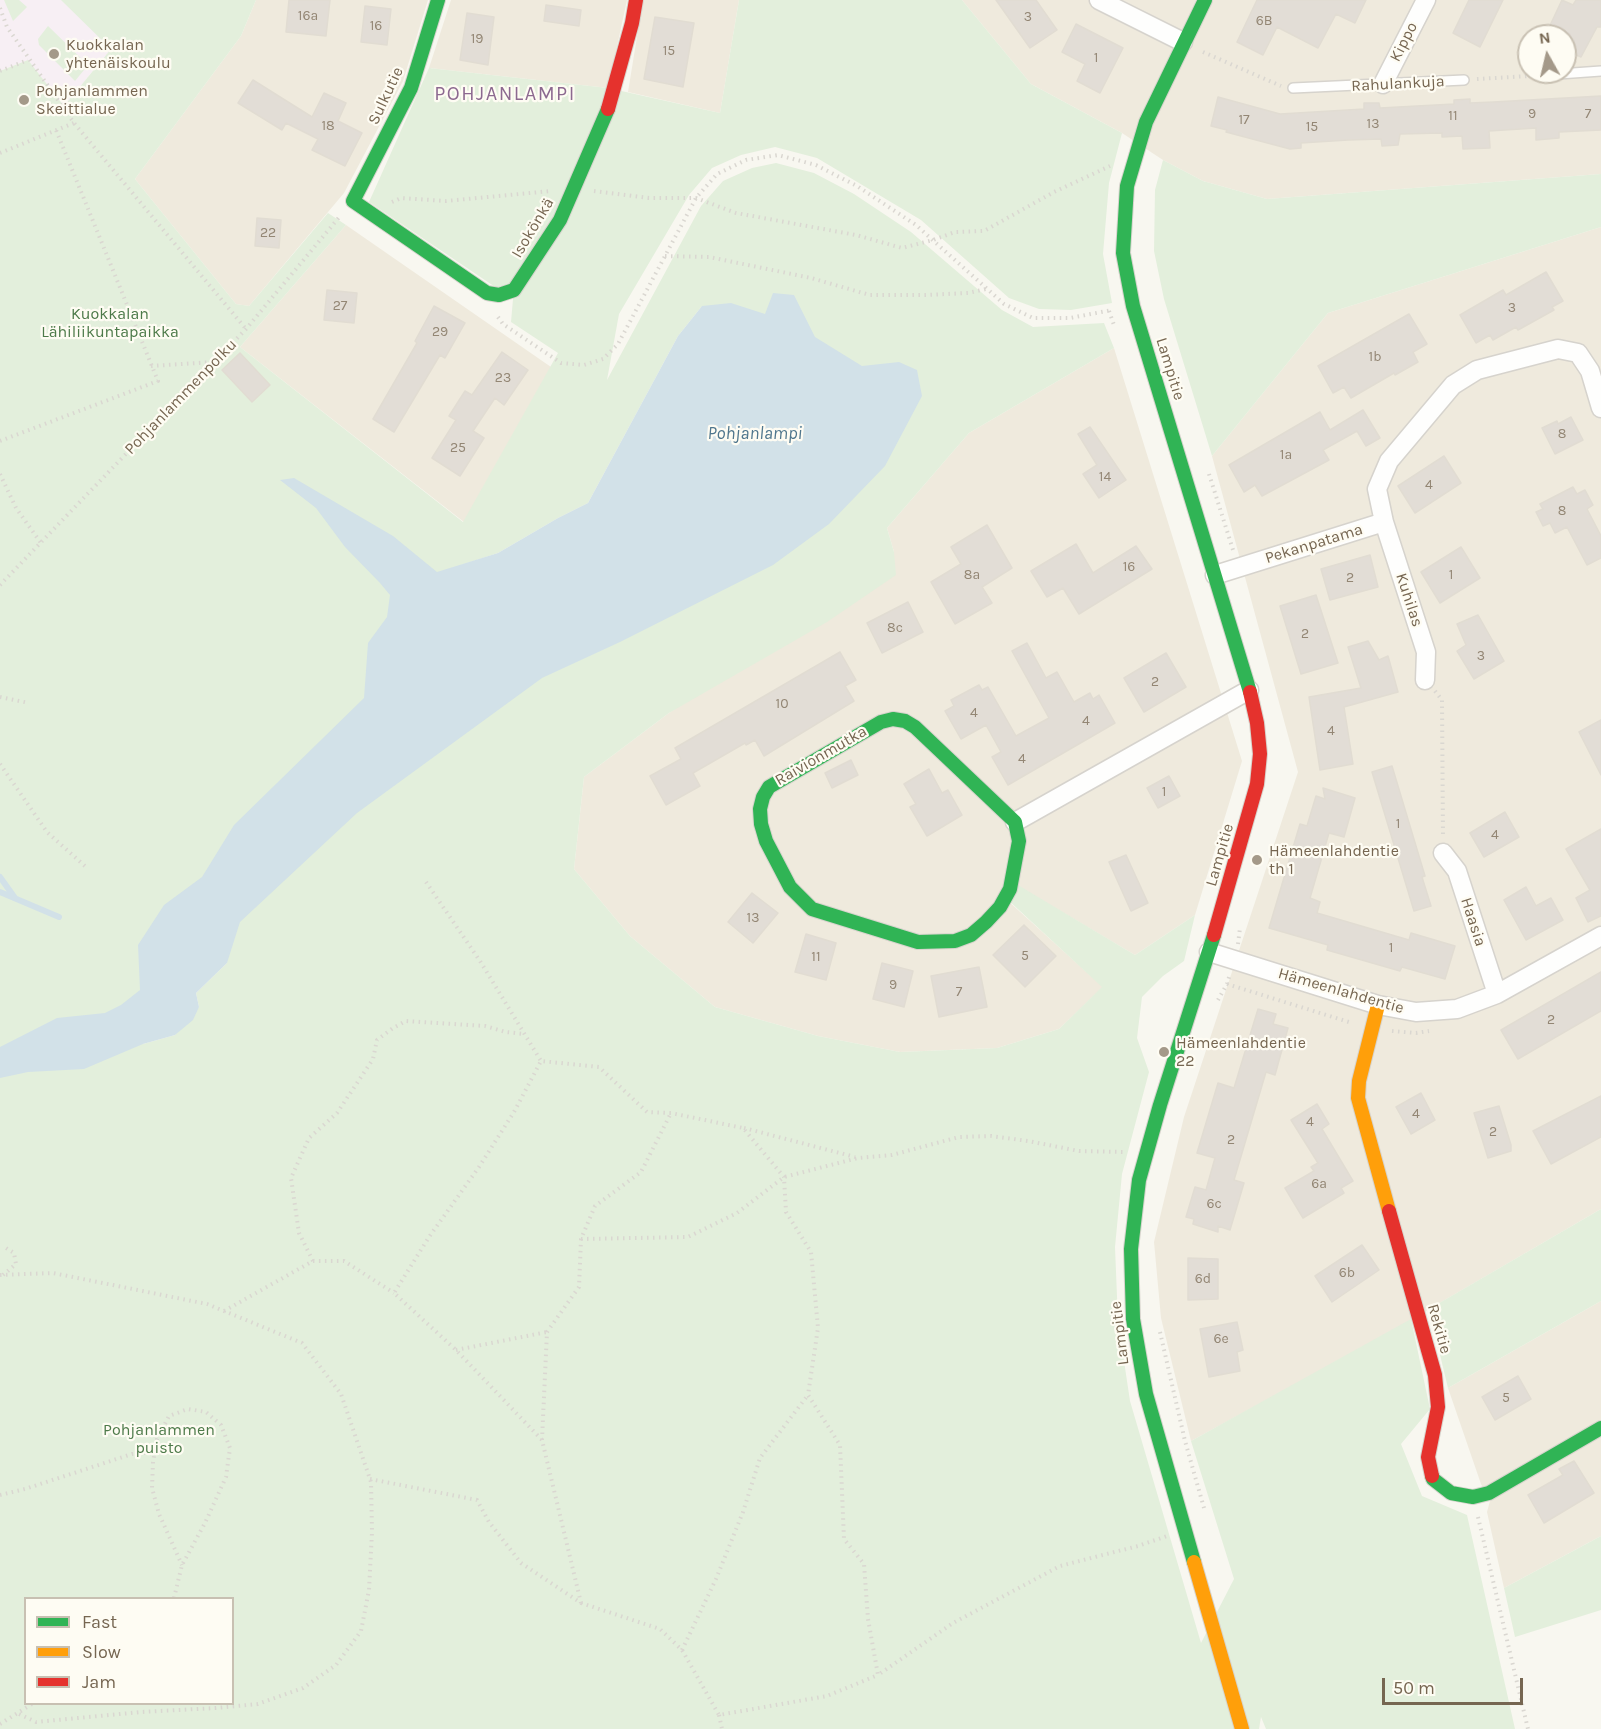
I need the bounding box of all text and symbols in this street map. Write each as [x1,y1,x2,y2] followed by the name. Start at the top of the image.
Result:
[298,8,318,24] house number: 16a
[1024,9,1032,25] house number: 3
[1256,13,1272,29] house number: 6B
[370,18,382,34] house number: 16
[1386,19,1422,65] street label: Kippo
[1517,24,1577,84] north arrow
[1538,27,1552,48] text: N
[471,31,483,47] house number: 19
[66,35,171,73] place label: Kuokkalan yhtenäiskoulu
[663,43,675,59] house number: 15
[47,47,61,61] marker: Kuokkalan yhtenäiskoulu
[1094,50,1098,66] house number: 1
[364,64,408,128] street label: Sulkutie
[1351,72,1445,96] street label: Rahulankuja
[36,81,148,119] place label: Pohjanlammen Skeittialue
[434,82,576,106] district label: POHJANLAMPI
[17,93,31,107] marker: Pohjanlammen Skeittialue
[1528,106,1536,122] house number: 9
[1585,106,1591,122] house number: 7
[1448,108,1458,124] house number: 11
[1238,112,1250,128] house number: 17
[1367,116,1379,132] house number: 13
[321,118,335,134] house number: 18
[1306,119,1318,135] house number: 15
[508,194,558,262] street label: Isokönkä
[260,225,276,241] house number: 22
[333,298,347,314] house number: 27
[1508,300,1516,316] house number: 3
[41,304,179,342] park label: Kuokkalan Lähiliikuntapaikka
[432,324,448,340] house number: 29
[121,335,241,459] street label: Pohjanlammenpolku
[1151,335,1189,403] street label: Lampitie
[1369,349,1381,365] house number: 1b
[495,370,511,386] house number: 23
[708,423,802,445] water label: Pohjanlampi
[1558,426,1566,442] house number: 8
[450,440,466,456] house number: 25
[1280,447,1292,463] house number: 1a
[1099,469,1111,485] house number: 14
[1425,477,1433,493] house number: 4
[1558,503,1566,519] house number: 8
[1263,520,1365,568] street label: Pekanpatama
[1123,559,1135,575] house number: 16
[964,567,980,583] house number: 8a
[1449,567,1453,583] house number: 1
[1346,570,1354,586] house number: 2
[1391,571,1427,629] street label: Kuhilas
[887,620,903,636] house number: 8c
[1301,626,1309,642] house number: 2
[1477,648,1485,664] house number: 3
[1151,674,1159,690] house number: 2
[776,696,788,712] house number: 10
[970,705,978,721] house number: 4
[1082,713,1090,729] house number: 4
[772,722,870,790] street label: Raivionmutka
[1327,723,1335,739] house number: 4
[1018,751,1026,767] house number: 4
[1162,784,1166,800] house number: 1
[1396,816,1400,832] house number: 1
[1202,821,1238,889] street label: Lampitie
[1491,827,1499,843] house number: 4
[1269,841,1399,879] place label: Hämeenlahdentie th 1
[1250,853,1264,867] marker: Hämeenlahdentie th 1
[1456,895,1490,949] street label: Haasia
[747,910,759,926] house number: 13
[1389,940,1393,956] house number: 1
[1021,948,1029,964] house number: 5
[811,949,821,965] house number: 11
[1276,964,1406,1018] street label: Hämeenlahdentie
[889,977,897,993] house number: 9
[956,984,962,1000] house number: 7
[1547,1012,1555,1028] house number: 2
[1176,1033,1306,1071] place label: Hämeenlahdentie 22
[1157,1045,1171,1059] marker: Hämeenlahdentie 22
[1412,1106,1420,1122] house number: 4
[1306,1114,1314,1130] house number: 4
[1489,1124,1497,1140] house number: 2
[1227,1132,1235,1148] house number: 2
[1311,1176,1327,1192] house number: 6a
[1206,1196,1222,1212] house number: 6c
[1339,1265,1355,1281] house number: 6b
[1195,1271,1211,1287] house number: 6d
[1107,1300,1133,1366] street label: Lampitie
[1423,1302,1455,1356] street label: Rekitie
[1213,1331,1229,1347] house number: 6e
[1502,1390,1510,1406] house number: 5
[103,1420,215,1458] park label: Pohjanlammen puisto
[24,1597,234,1705] legend
[82,1611,117,1633] text: Fast
[82,1641,121,1663] text: Slow
[1385,1666,1526,1704] scale bar
[82,1671,116,1693] text: Jam
[1393,1677,1435,1699] text: 50 m

